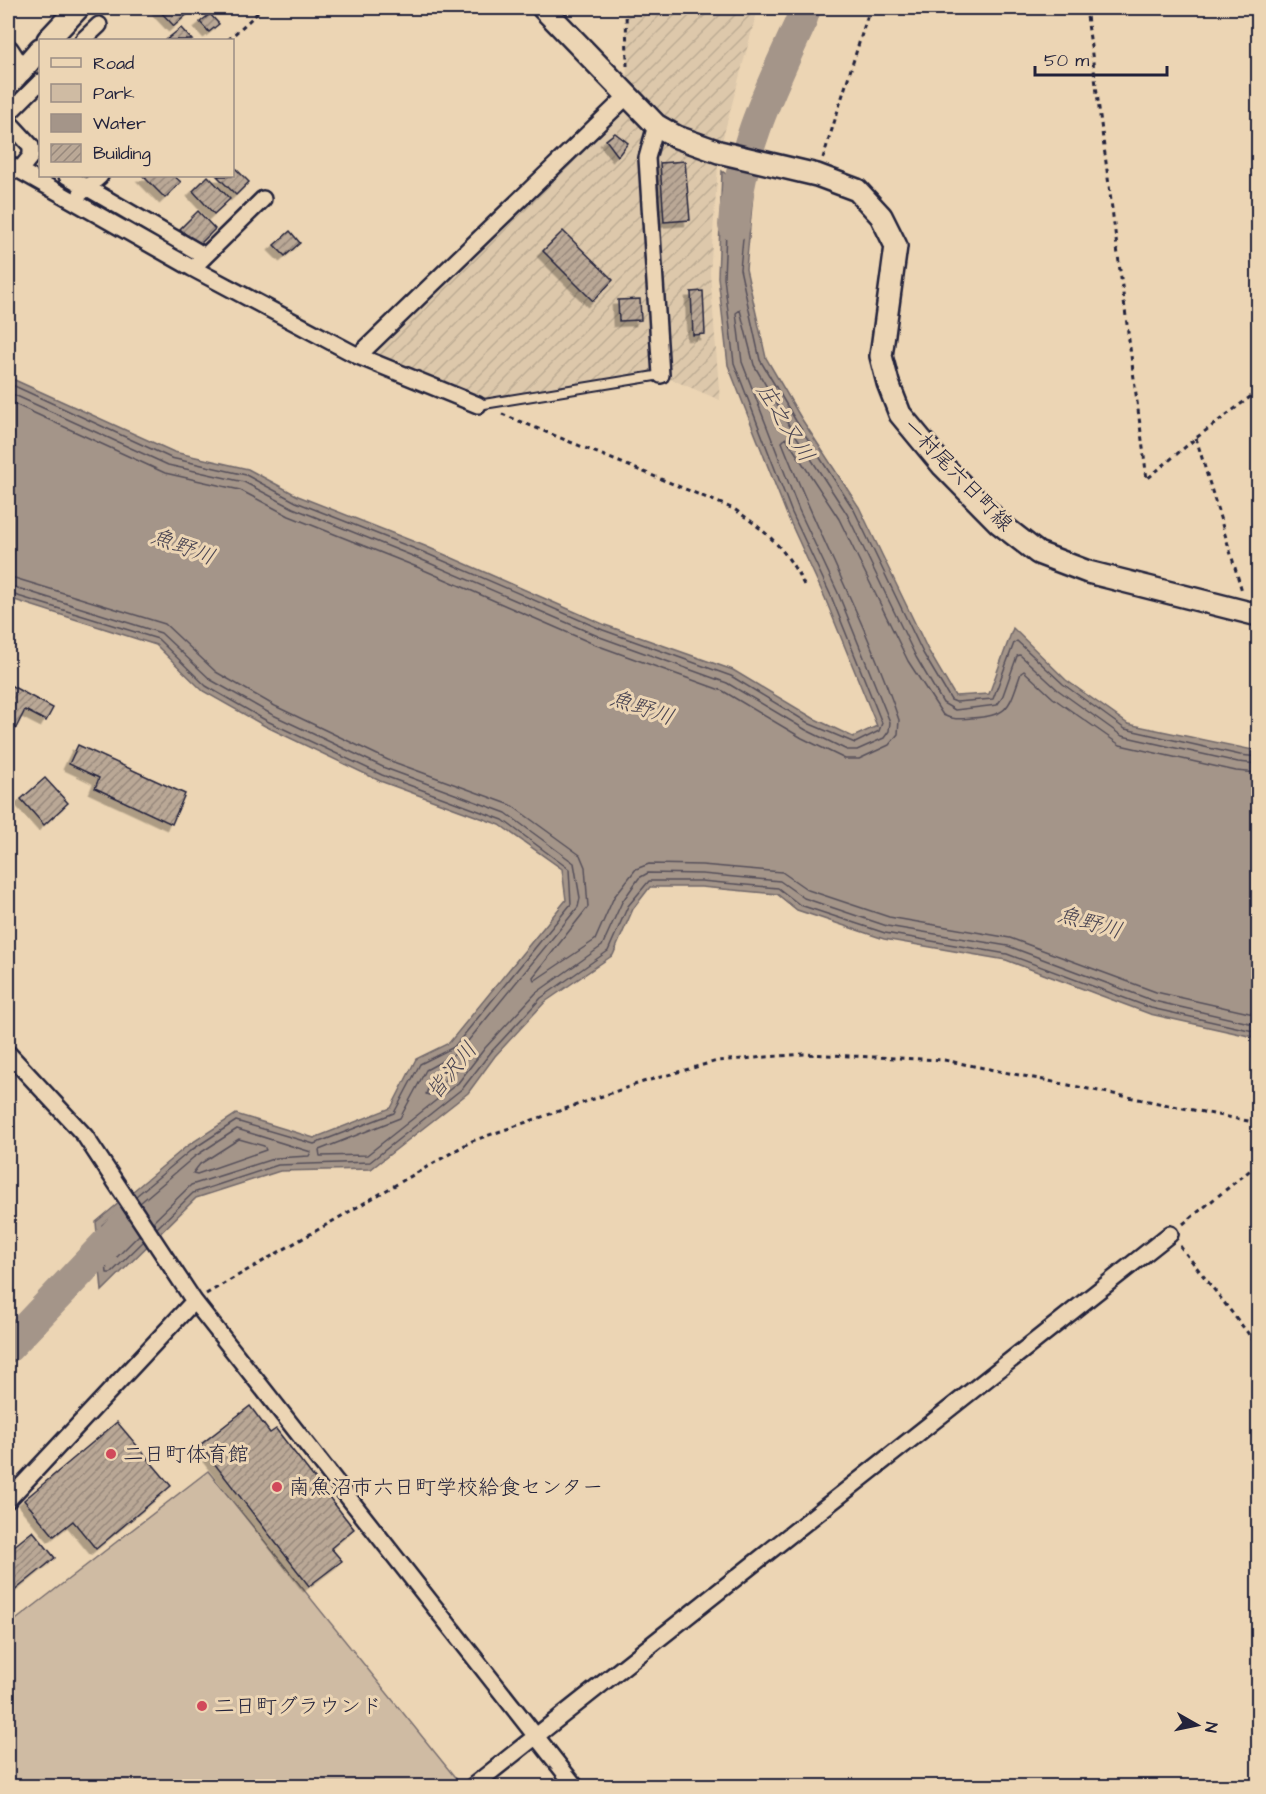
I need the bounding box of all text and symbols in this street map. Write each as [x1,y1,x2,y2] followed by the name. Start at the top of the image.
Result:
[39,39,234,177] legend
[1035,39,1167,77] scale bar
[1044,48,1089,73] text: 50 m
[93,51,134,76] text: Road
[93,81,135,106] text: Park
[93,111,146,136] text: Water
[93,141,151,167] text: Building
[749,377,821,469] water label: 庄之又川
[897,412,1019,538] street label: 一村尾六日町線
[147,521,219,573] water label: 魚野川
[606,683,678,733] water label: 魚野川
[1054,899,1126,947] water label: 魚野川
[419,1036,485,1106] water label: 皆沢川
[123,1440,249,1469] place label: 二日町体育館
[104,1447,118,1461] marker: 二日町体育館
[289,1473,603,1502] place label: 南魚沼市六日町学校給食センター
[270,1480,284,1494] marker: 南魚沼市六日町学校給食センター
[214,1692,382,1721] place label: 二日町グラウンド
[1167,1695,1227,1755] north arrow
[195,1699,209,1713] marker: 二日町グラウンド
[1199,1721,1222,1734] text: N

